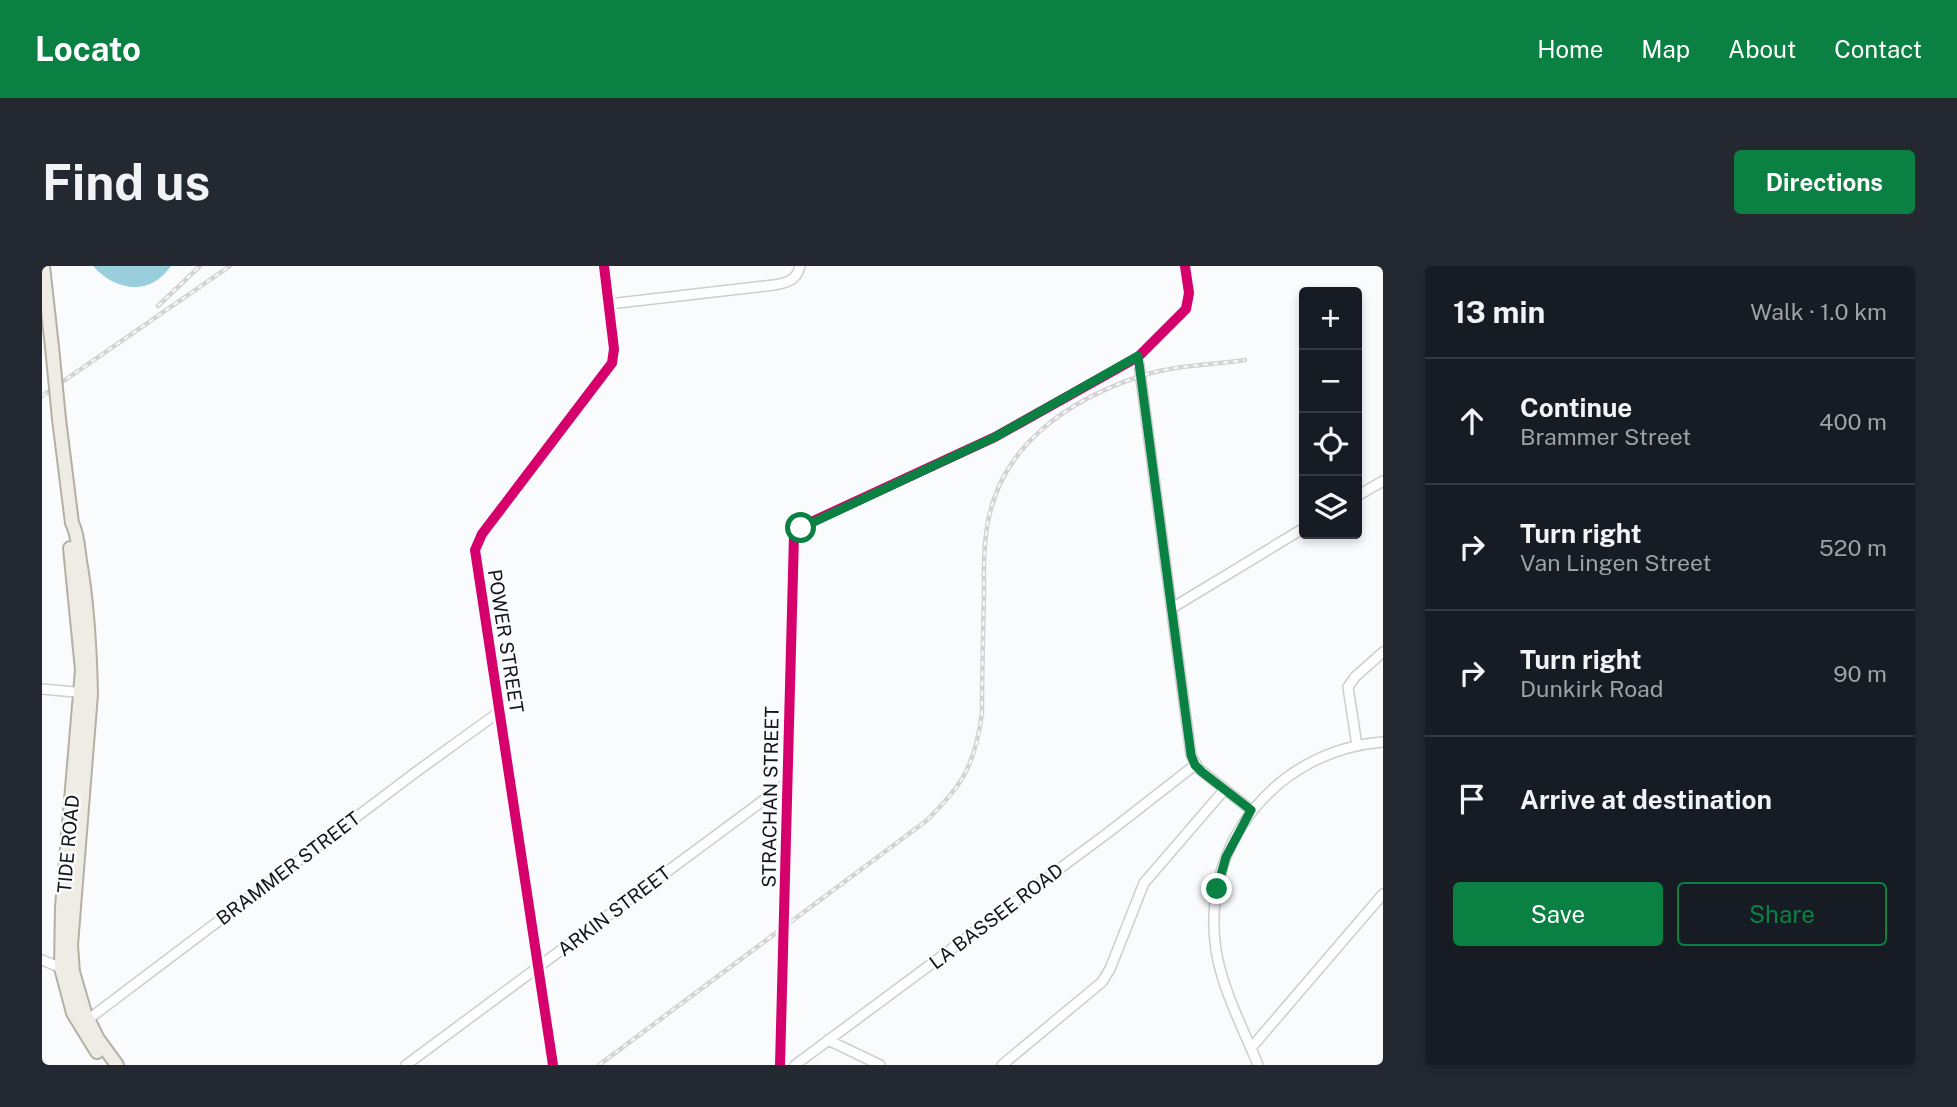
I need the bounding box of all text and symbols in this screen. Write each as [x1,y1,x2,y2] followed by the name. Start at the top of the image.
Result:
[35,30,141,68] text: Locato
[1537,35,1603,63] text: Home
[1641,35,1690,63] text: Map
[1728,35,1796,63] text: About
[1834,35,1922,63] text: Contact
[1734,150,1915,214] button: Directions
[42,153,210,211] text: Find us
[1299,287,1362,539] map controls
[1299,287,1362,350] button: +
[1453,294,1545,330] text: 13 min
[1750,298,1887,325] text: Walk · 1.0 km
[1299,350,1362,413] button: −
[1520,392,1632,423] text: Continue
[1453,402,1491,440] icon: ahead
[1819,408,1887,435] text: 400 m
[1299,413,1362,476] button: locate
[1520,423,1691,450] text: Brammer Street
[1299,476,1362,539] button: layers
[785,512,816,543] route start
[1520,518,1642,549] text: Turn right
[1453,528,1491,566] icon: right
[1819,534,1887,561] text: 520 m
[1520,549,1711,576] text: Van Lingen Street
[484,568,528,714] street label: POWER STREET
[1520,644,1642,675] text: Turn right
[1453,654,1491,692] icon: right
[1833,660,1887,687] text: 90 m
[1520,675,1663,702] text: Dunkirk Road
[757,706,783,888] street label: STRACHAN STREET
[1453,780,1491,818] icon: arrive
[1520,784,1772,815] text: Arrive at destination
[53,794,83,894] street label: TIDE ROAD
[212,807,364,929] street label: BRAMMER STREET
[925,859,1067,973] street label: LA BASSEE ROAD
[553,861,675,961] street label: ARKIN STREET
[1201,873,1232,904] route end
[1453,882,1663,946] button: Save
[1677,882,1887,946] button: Share

